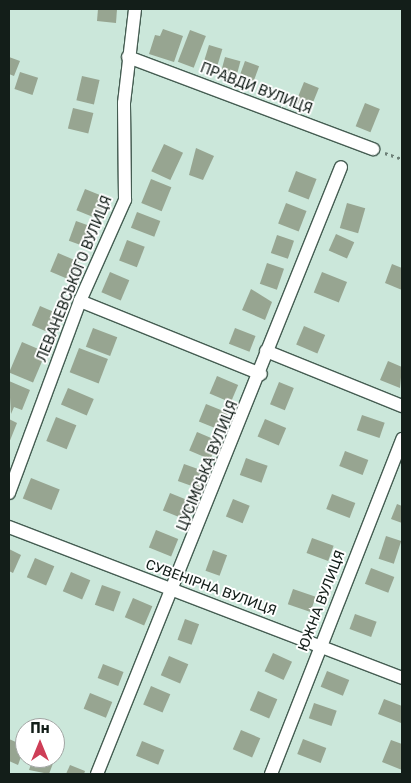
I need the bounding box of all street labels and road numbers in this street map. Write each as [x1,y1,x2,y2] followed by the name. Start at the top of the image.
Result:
[198,60,314,118] street label: ПРАВДИ ВУЛИЦЯ
[34,194,116,364] street label: ЛЕВАНЕВСЬКОГО ВУЛИЦЯ
[174,398,242,534] street label: ЦУСІМСЬКА ВУЛИЦЯ
[295,548,349,654] street label: ЮЖНА ВУЛИЦЯ
[143,557,279,619] street label: СУВЕНІРНА ВУЛИЦЯ

